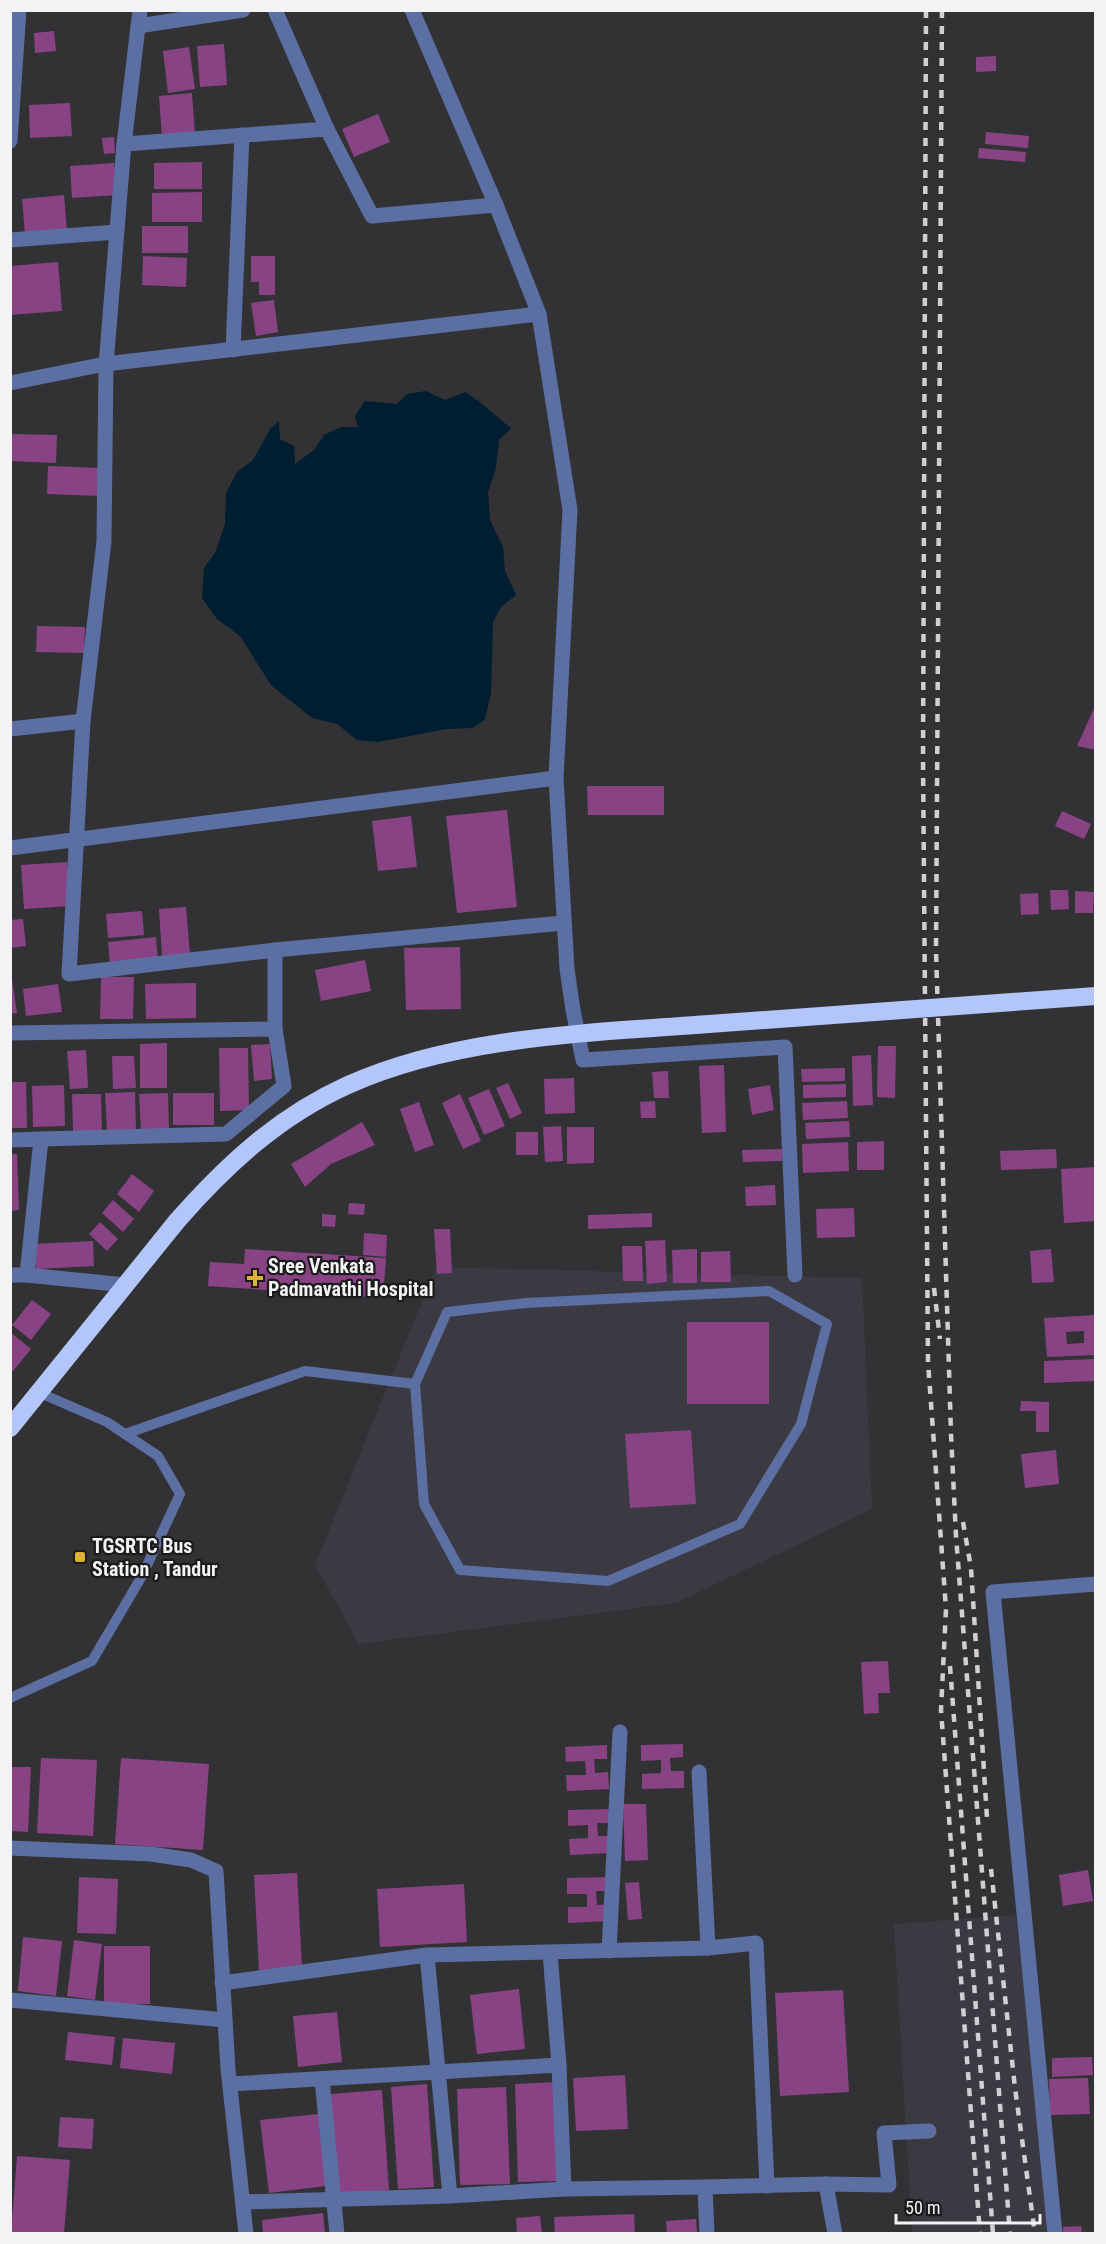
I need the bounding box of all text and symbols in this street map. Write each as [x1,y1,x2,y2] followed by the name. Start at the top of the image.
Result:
[268,1254,433,1301] place label: Sree Venkata Padmavathi Hospital
[246,1269,264,1287] marker: Sree Venkata Padmavathi Hospital
[92,1534,218,1581] place label: TGSRTC Bus Station , Tandur
[73,1550,87,1564] marker: TGSRTC Bus Station , Tandur
[896,2187,1040,2225] scale bar
[905,2197,940,2218] text: 50 m

